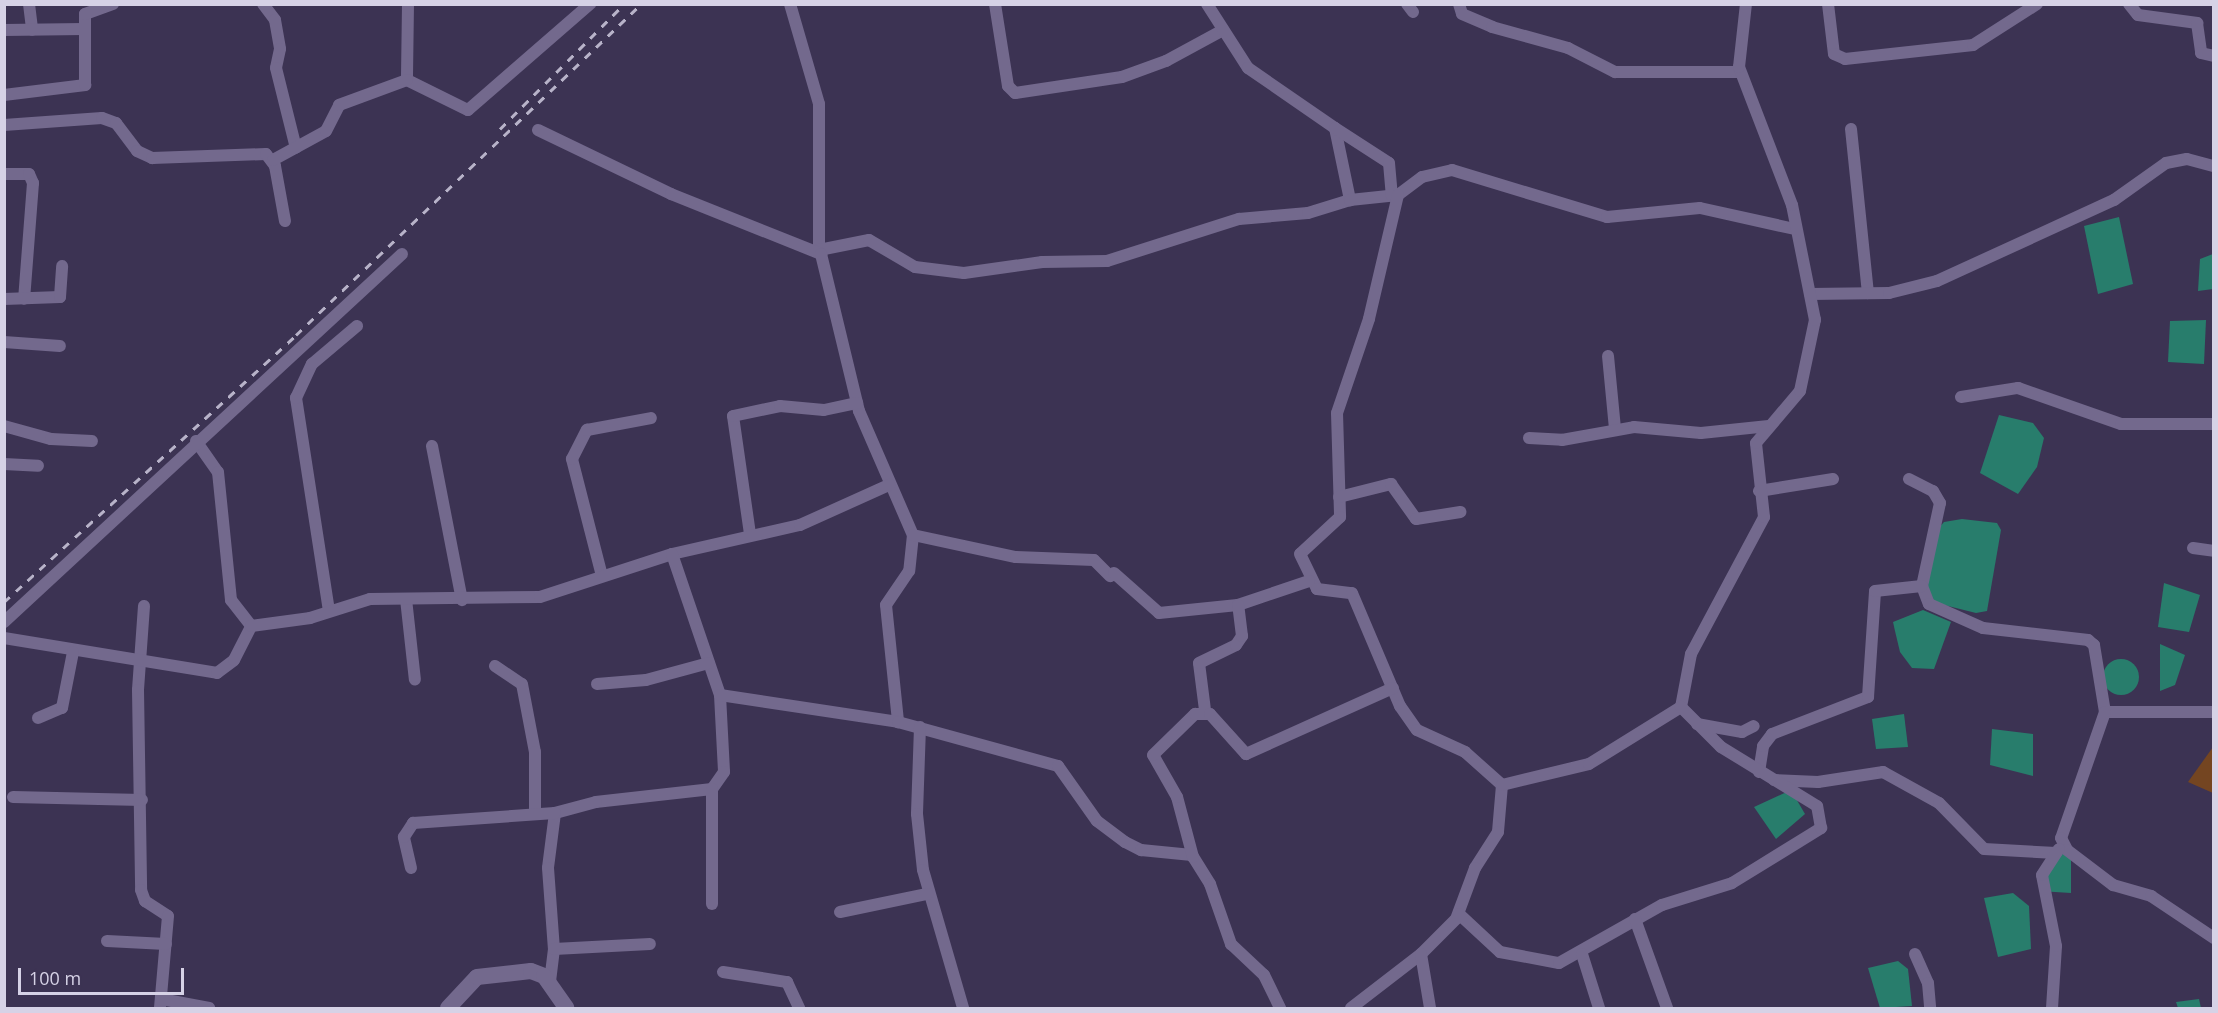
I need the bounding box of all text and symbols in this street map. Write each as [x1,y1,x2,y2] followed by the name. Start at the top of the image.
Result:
[21,956,188,994] scale bar
[29,966,81,990] text: 100 m

